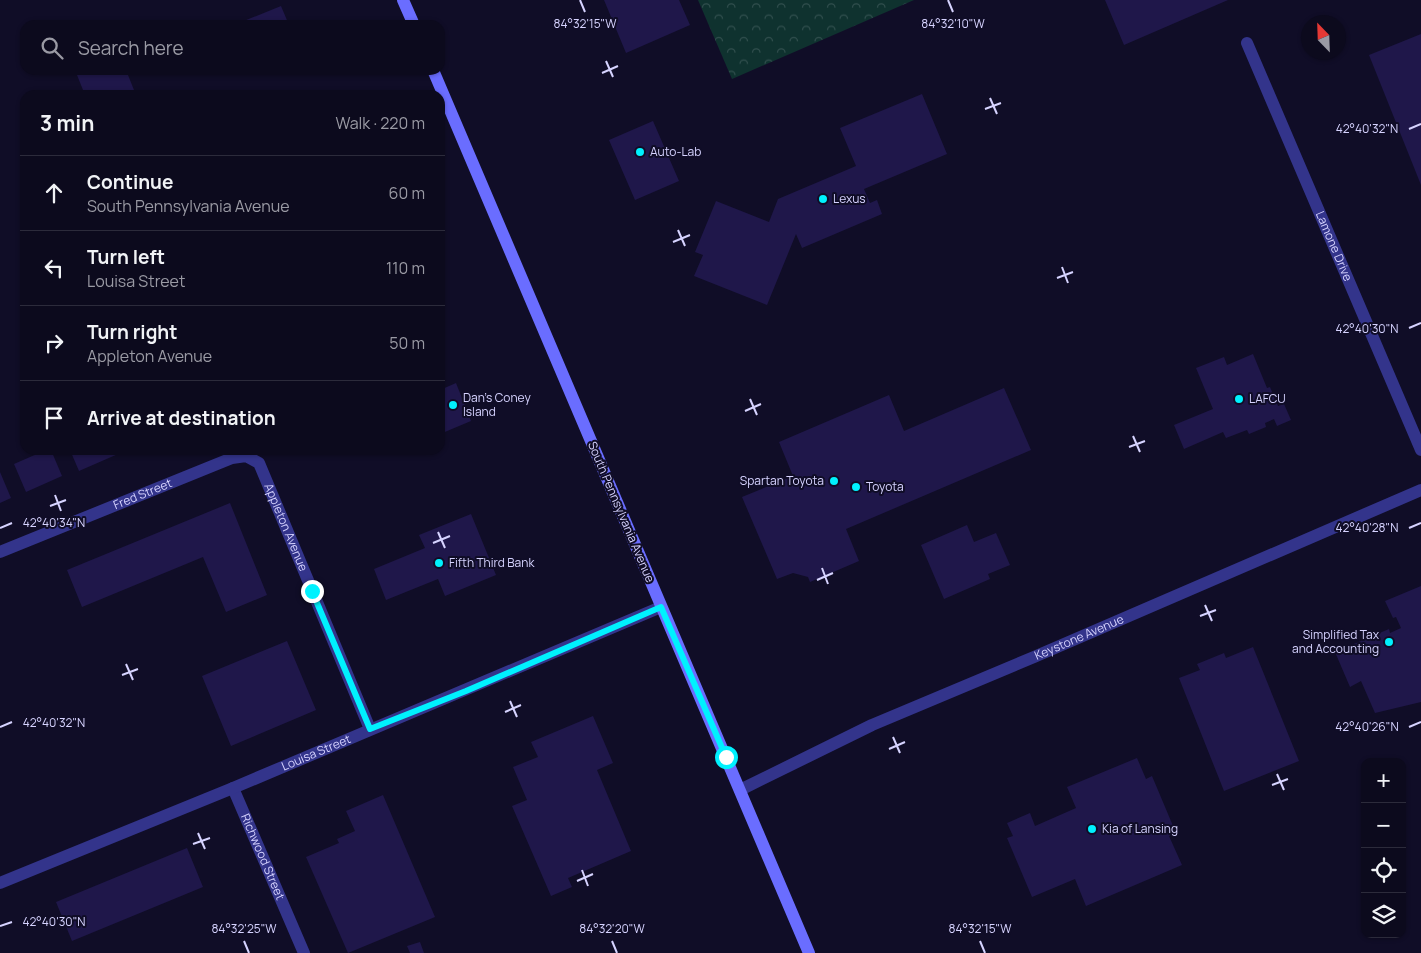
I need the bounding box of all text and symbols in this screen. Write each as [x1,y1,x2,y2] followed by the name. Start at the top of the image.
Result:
[553,15,617,32] text: 84°32'15"W
[921,15,985,32] text: 84°32'10"W
[1301,15,1346,60] north arrow
[20,20,445,75] search box
[38,34,66,62] icon: search
[78,35,184,61] text: Search here
[40,109,94,137] text: 3 min
[335,112,425,134] text: Walk · 220 m
[1336,120,1398,137] text: 42°40'32"N
[650,143,701,160] place label: Auto-Lab
[634,146,646,158] marker: Auto-Lab
[87,169,173,195] text: Continue
[40,179,68,207] icon: ahead
[389,182,425,204] text: 60 m
[833,190,866,207] place label: Lexus
[817,193,829,205] marker: Lexus
[87,195,290,217] text: South Pennsylvania Avenue
[1312,208,1357,284] street label: Lamone Drive
[87,244,165,270] text: Turn left
[40,254,68,282] icon: left
[386,257,425,279] text: 110 m
[87,270,185,292] text: Louisa Street
[87,319,177,345] text: Turn right
[1335,320,1399,337] text: 42°40'30"N
[40,329,68,357] icon: right
[389,332,425,354] text: 50 m
[87,345,212,367] text: Appleton Avenue
[463,389,531,420] place label: Dan's Coney Island
[1249,390,1286,407] place label: LAFCU
[1233,393,1245,405] marker: LAFCU
[447,399,459,411] marker: Dan's Coney Island
[40,404,68,432] icon: arrive
[87,405,276,431] text: Arrive at destination
[584,439,659,585] street label: South Pennsylvania Avenue
[740,472,824,489] place label: Spartan Toyota
[111,474,175,513] street label: Fred Street
[828,475,840,487] marker: Spartan Toyota
[866,478,904,495] place label: Toyota
[260,481,312,574] street label: Appleton Avenue
[850,481,862,493] marker: Toyota
[23,514,85,531] text: 42°40'34"N
[1336,519,1399,536] text: 42°40'28"N
[449,554,535,571] place label: Fifth Third Bank
[433,557,445,569] marker: Fifth Third Bank
[301,580,324,603] route end
[1032,610,1126,664] street label: Keystone Avenue
[1292,626,1380,657] place label: Simplified Tax and Accounting
[1383,636,1395,648] marker: Simplified Tax and Accounting
[23,714,85,731] text: 42°40'32"N
[1335,718,1399,735] text: 42°40'26"N
[279,730,354,775] street label: Louisa Street
[715,746,738,769] route start
[1361,758,1406,938] map controls
[1361,758,1406,803] button: +
[1361,803,1406,848] button: −
[237,811,289,903] street label: Richwood Street
[1102,820,1178,837] place label: Kia of Lansing
[1086,823,1098,835] marker: Kia of Lansing
[1361,848,1406,893] button: locate
[1361,893,1406,938] button: layers
[22,913,86,930] text: 42°40'30"N
[211,920,277,937] text: 84°32'25"W
[579,920,646,937] text: 84°32'20"W
[948,920,1012,937] text: 84°32'15"W

